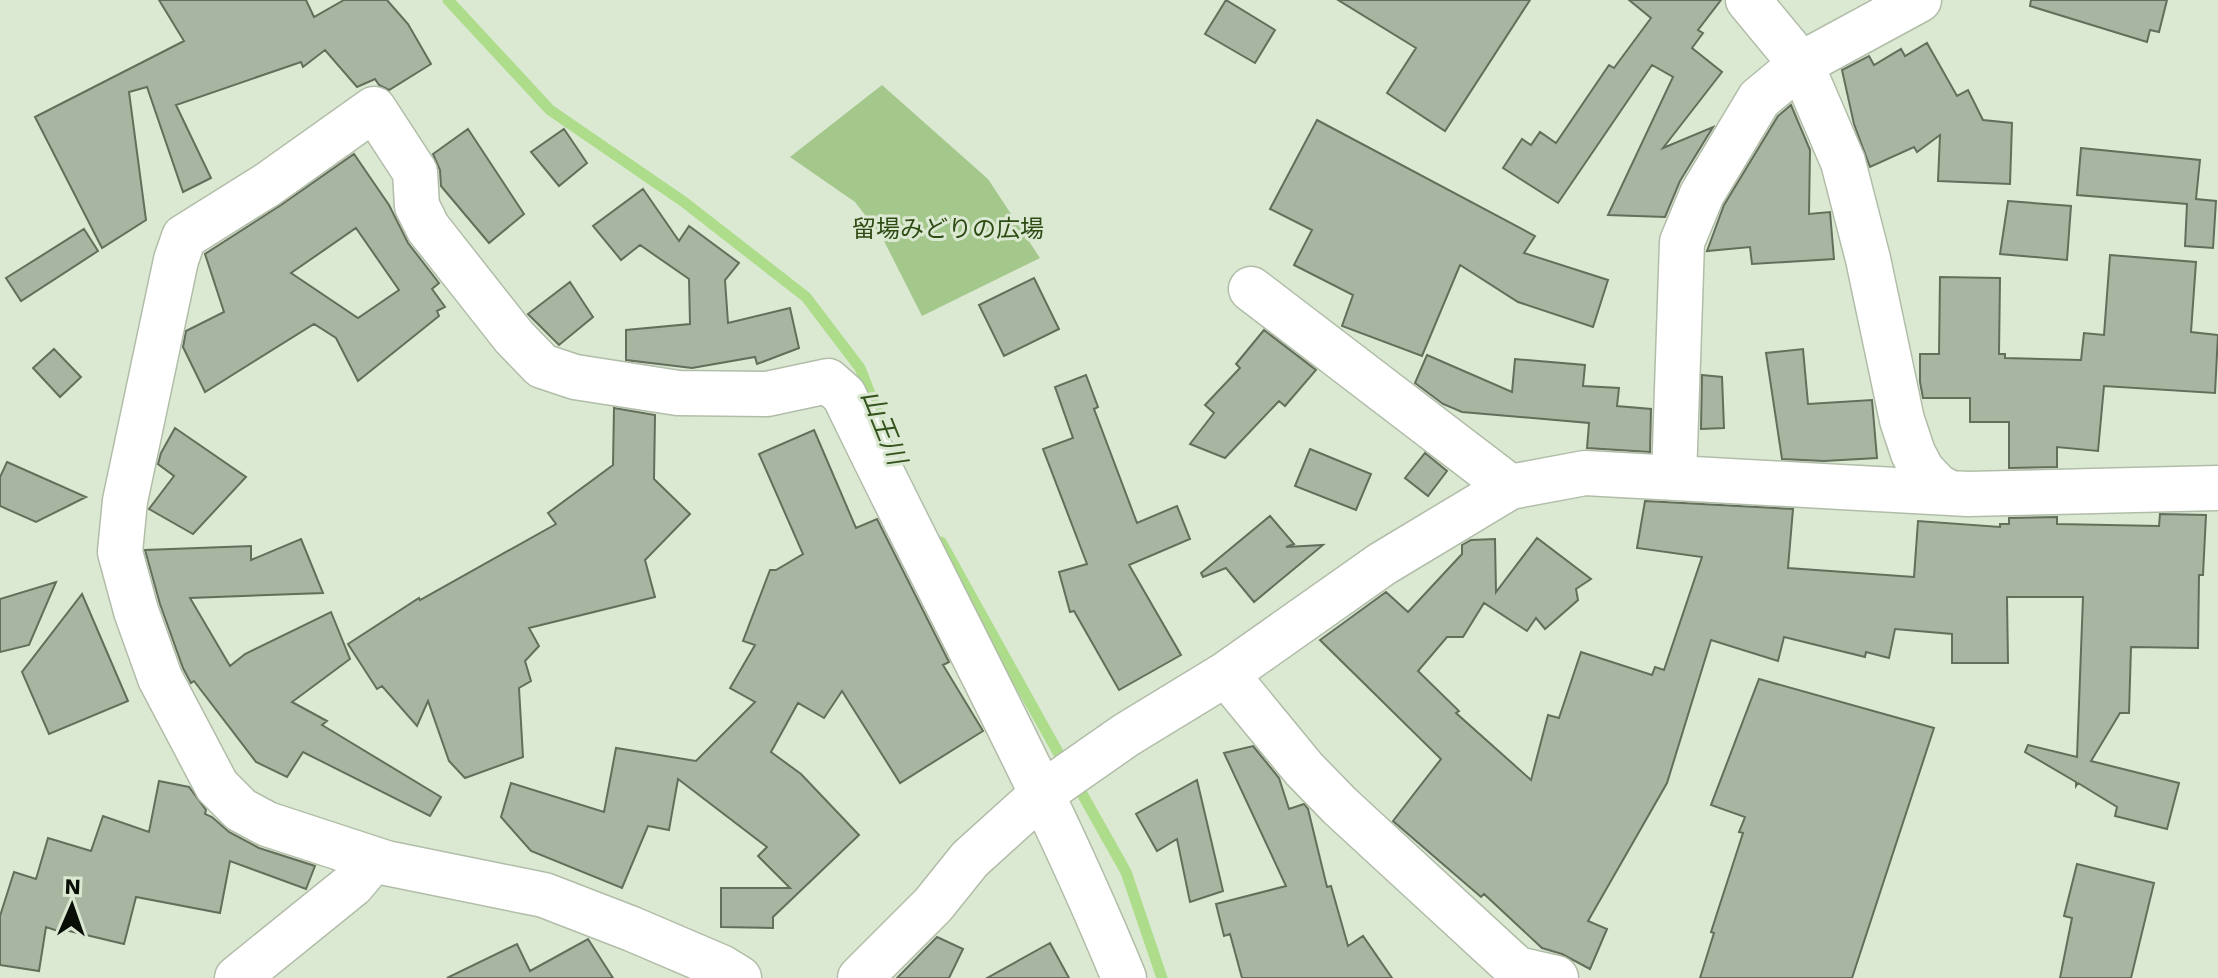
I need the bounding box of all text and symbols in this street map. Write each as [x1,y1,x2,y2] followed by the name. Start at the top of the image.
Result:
[852,215,1044,243] park label: 留場みどりの広場
[855,385,914,472] water label: 山王川
[32,866,112,946] north arrow
[64,874,81,899] text: N

